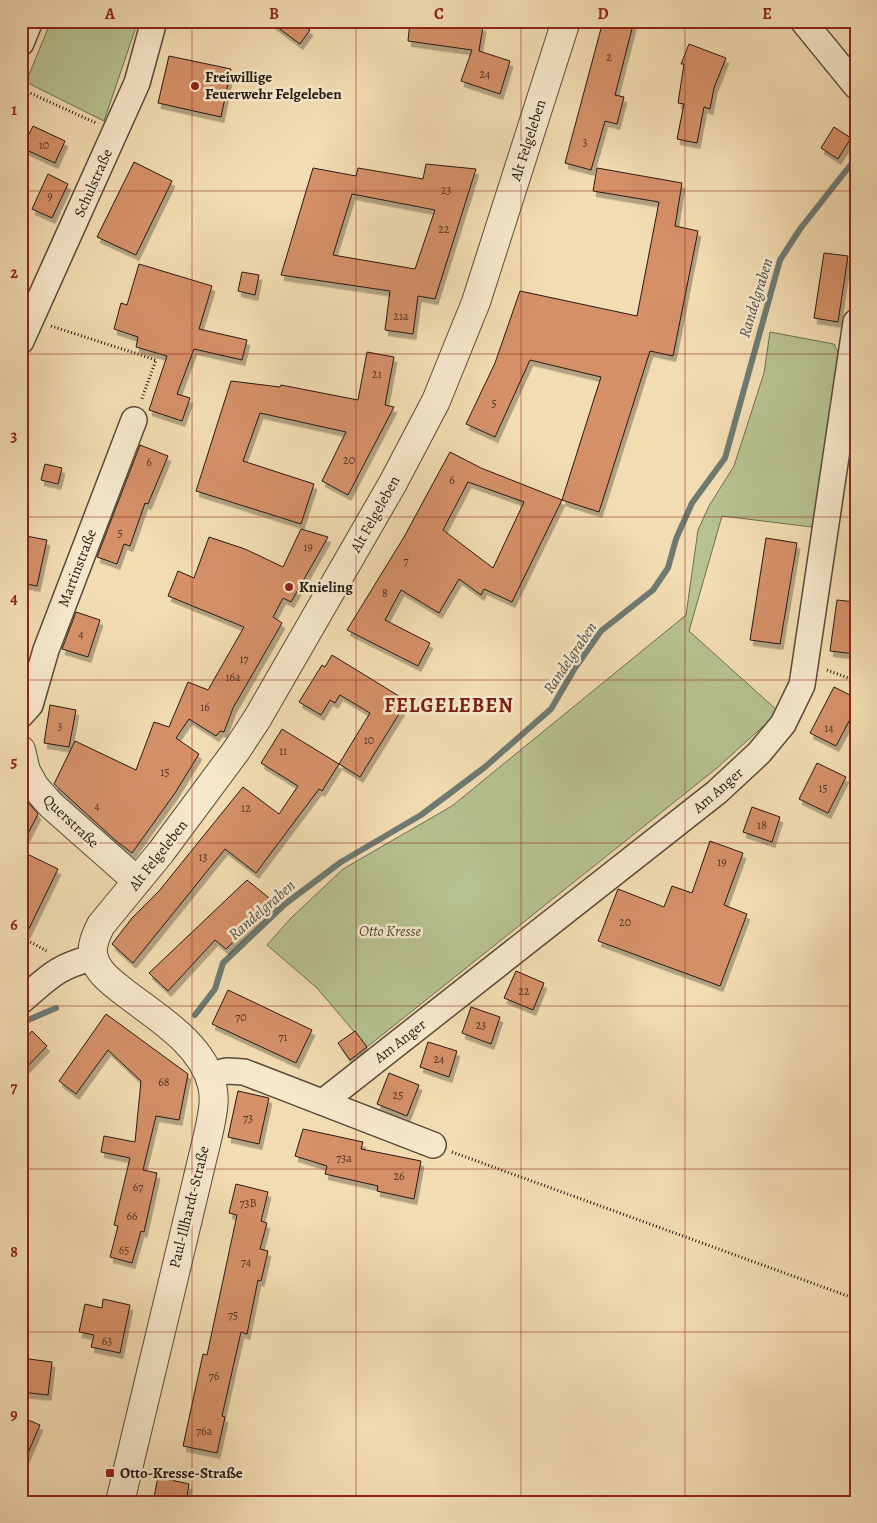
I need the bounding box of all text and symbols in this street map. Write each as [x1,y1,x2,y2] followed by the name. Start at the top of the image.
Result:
[104,3,116,25] text: A
[269,3,279,25] text: B
[434,3,444,25] text: C
[597,3,609,25] text: D
[762,3,772,25] text: E
[606,49,612,65] house number: 2
[479,66,491,82] house number: 24
[205,67,342,104] place label: Freiwillige Feuerwehr Felgeleben
[189,80,201,92] marker: Freiwillige Feuerwehr Felgeleben
[505,97,551,184] street label: Alt Felgeleben
[11,99,17,121] text: 1
[583,134,588,150] house number: 3
[39,137,49,153] house number: 10
[69,145,117,220] street label: Schulstraße
[441,182,451,198] house number: 23
[47,188,53,204] house number: 9
[438,221,450,237] house number: 22
[733,255,779,340] water label: Randelgraben
[10,262,18,284] text: 2
[393,308,409,324] house number: 21a
[372,366,382,382] house number: 21
[491,395,497,411] house number: 5
[11,425,18,447] text: 3
[343,452,355,468] house number: 20
[146,454,152,470] house number: 6
[345,472,404,557] street label: Alt Felgeleben
[449,472,455,488] house number: 6
[117,525,123,541] house number: 5
[53,526,101,610] street label: Martinstraße
[303,539,313,555] house number: 19
[403,553,409,569] house number: 7
[299,577,353,597] place label: Knieling
[283,581,295,593] marker: Knieling
[382,585,388,601] house number: 8
[10,588,18,610] text: 4
[538,618,602,698] water label: Randelgraben
[78,626,84,642] house number: 4
[239,651,250,667] house number: 17
[225,669,241,685] house number: 16a
[384,692,514,719] district label: FELGELEBEN
[200,699,210,715] house number: 16
[58,718,63,734] house number: 3
[824,720,834,736] house number: 14
[364,732,374,748] house number: 10
[279,743,287,759] house number: 11
[11,751,18,773] text: 5
[688,762,748,818] street label: Am Anger
[160,764,170,780] house number: 15
[818,780,828,796] house number: 15
[39,790,104,852] street label: Querstraße
[94,798,100,814] house number: 4
[241,800,251,816] house number: 12
[123,816,192,895] street label: Alt Felgeleben
[757,817,767,833] house number: 18
[198,849,208,865] house number: 13
[717,854,727,870] house number: 19
[224,875,300,945] water label: Randelgraben
[10,914,18,936] text: 6
[619,914,631,930] house number: 20
[359,921,422,941] park label: Otto Kresse
[518,983,530,999] house number: 22
[235,1009,247,1025] house number: 70
[369,1014,430,1068] street label: Am Anger
[476,1017,486,1033] house number: 23
[278,1029,288,1045] house number: 71
[433,1051,445,1067] house number: 24
[158,1074,170,1090] house number: 68
[11,1077,18,1099] text: 7
[393,1087,403,1103] house number: 25
[243,1110,253,1126] house number: 73
[164,1144,214,1270] street label: Paul-Illhardt-Straße
[336,1150,352,1166] house number: 73a
[393,1168,405,1184] house number: 26
[133,1179,144,1195] house number: 67
[239,1195,257,1211] house number: 73B
[126,1208,138,1224] house number: 66
[10,1241,18,1263] text: 8
[119,1242,129,1258] house number: 65
[241,1254,252,1270] house number: 74
[228,1307,238,1323] house number: 75
[102,1333,112,1349] house number: 63
[209,1368,220,1384] house number: 76
[10,1404,18,1426] text: 9
[196,1423,212,1439] house number: 76a
[120,1463,243,1483] place label: Otto-Kresse-Straße
[104,1467,116,1479] marker: Otto-Kresse-Straße

